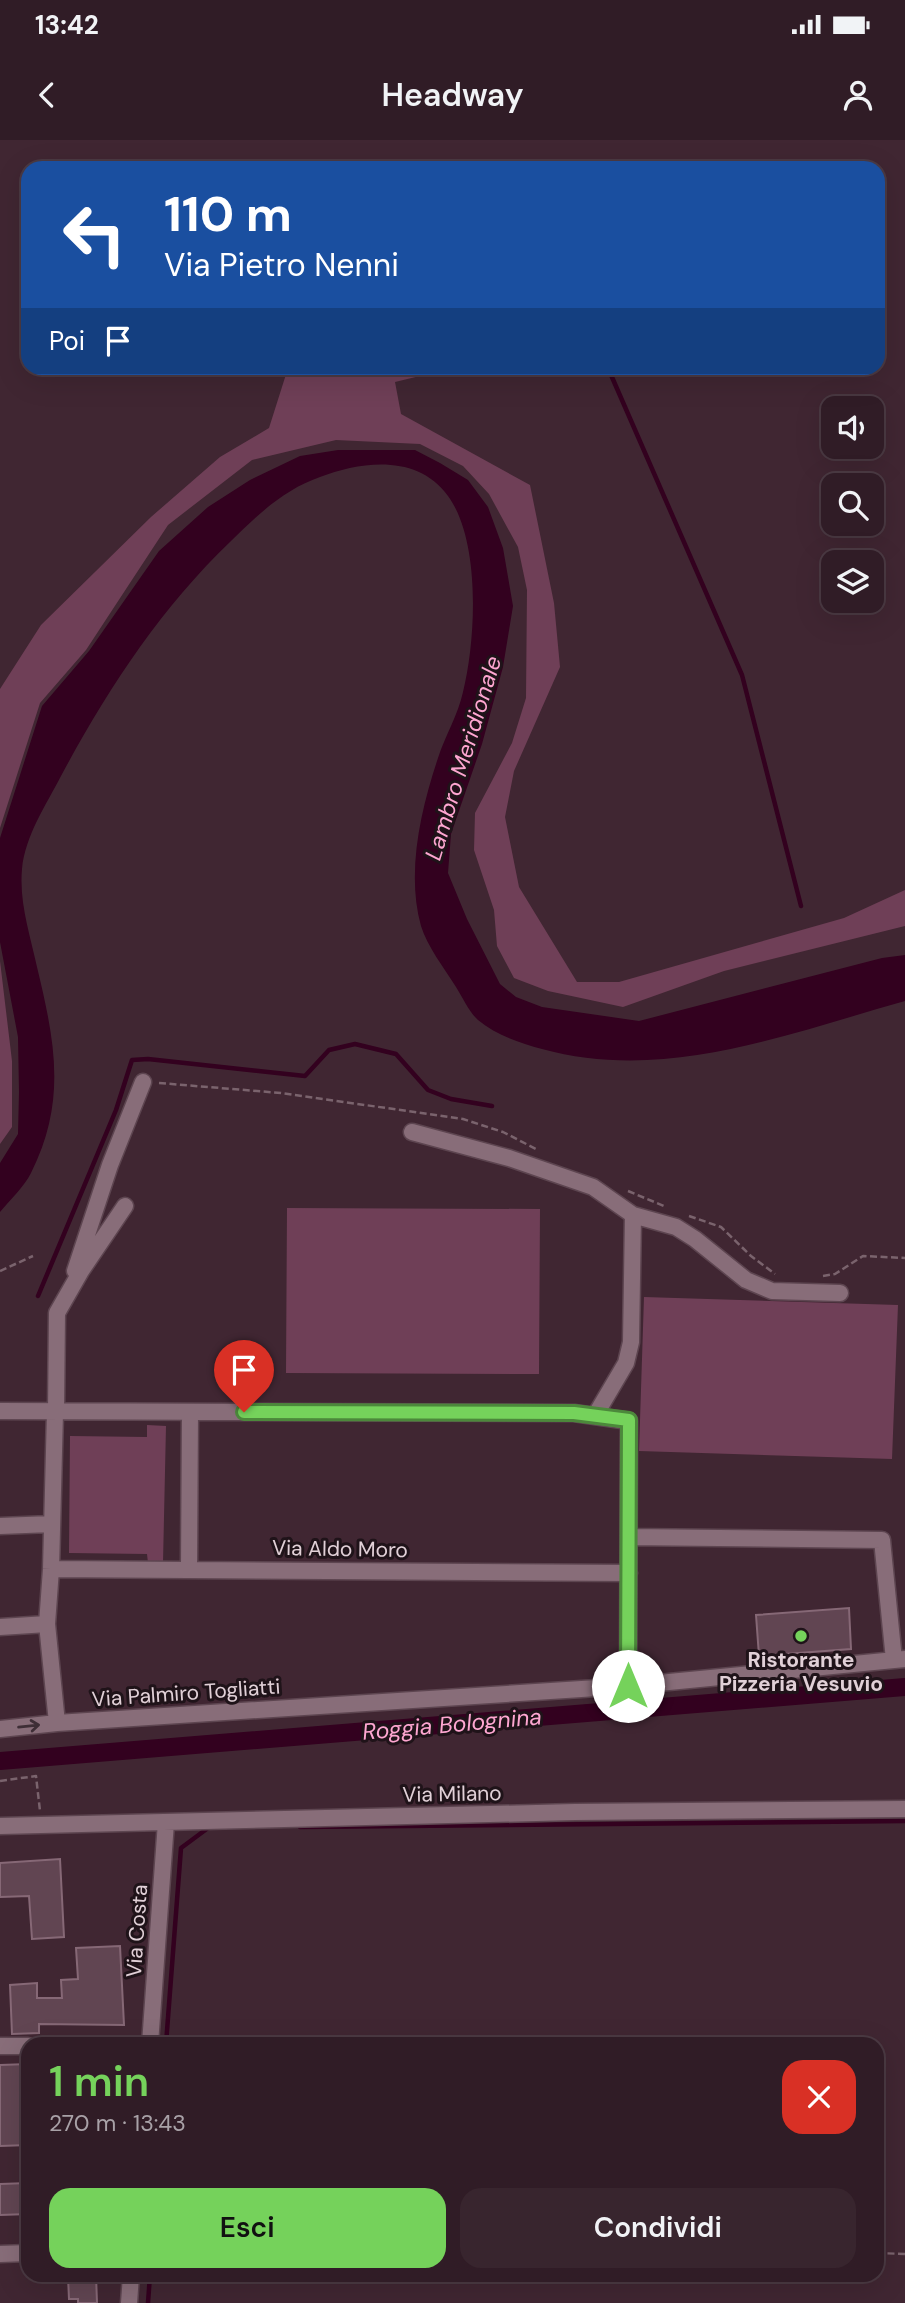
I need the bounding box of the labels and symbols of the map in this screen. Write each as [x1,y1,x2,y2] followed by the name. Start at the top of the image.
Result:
[418,652,508,864] water label: Lambro Meridionale
[214,1340,274,1412] pin
[272,1534,408,1564] street label: Via Aldo Moro
[793,1628,809,1644] marker: Ristorante Pizzeria Vesuvio
[719,1646,883,1698] place label: Ristorante Pizzeria Vesuvio
[591,1649,665,1723] position arrow
[91,1672,281,1714] street label: Via Palmiro Togliatti
[361,1701,543,1747] water label: Roggia Bolognina
[17,1719,39,1732] one-way arrow
[402,1779,502,1809] street label: Via Milano
[120,1883,154,1979] street label: Via Costa

